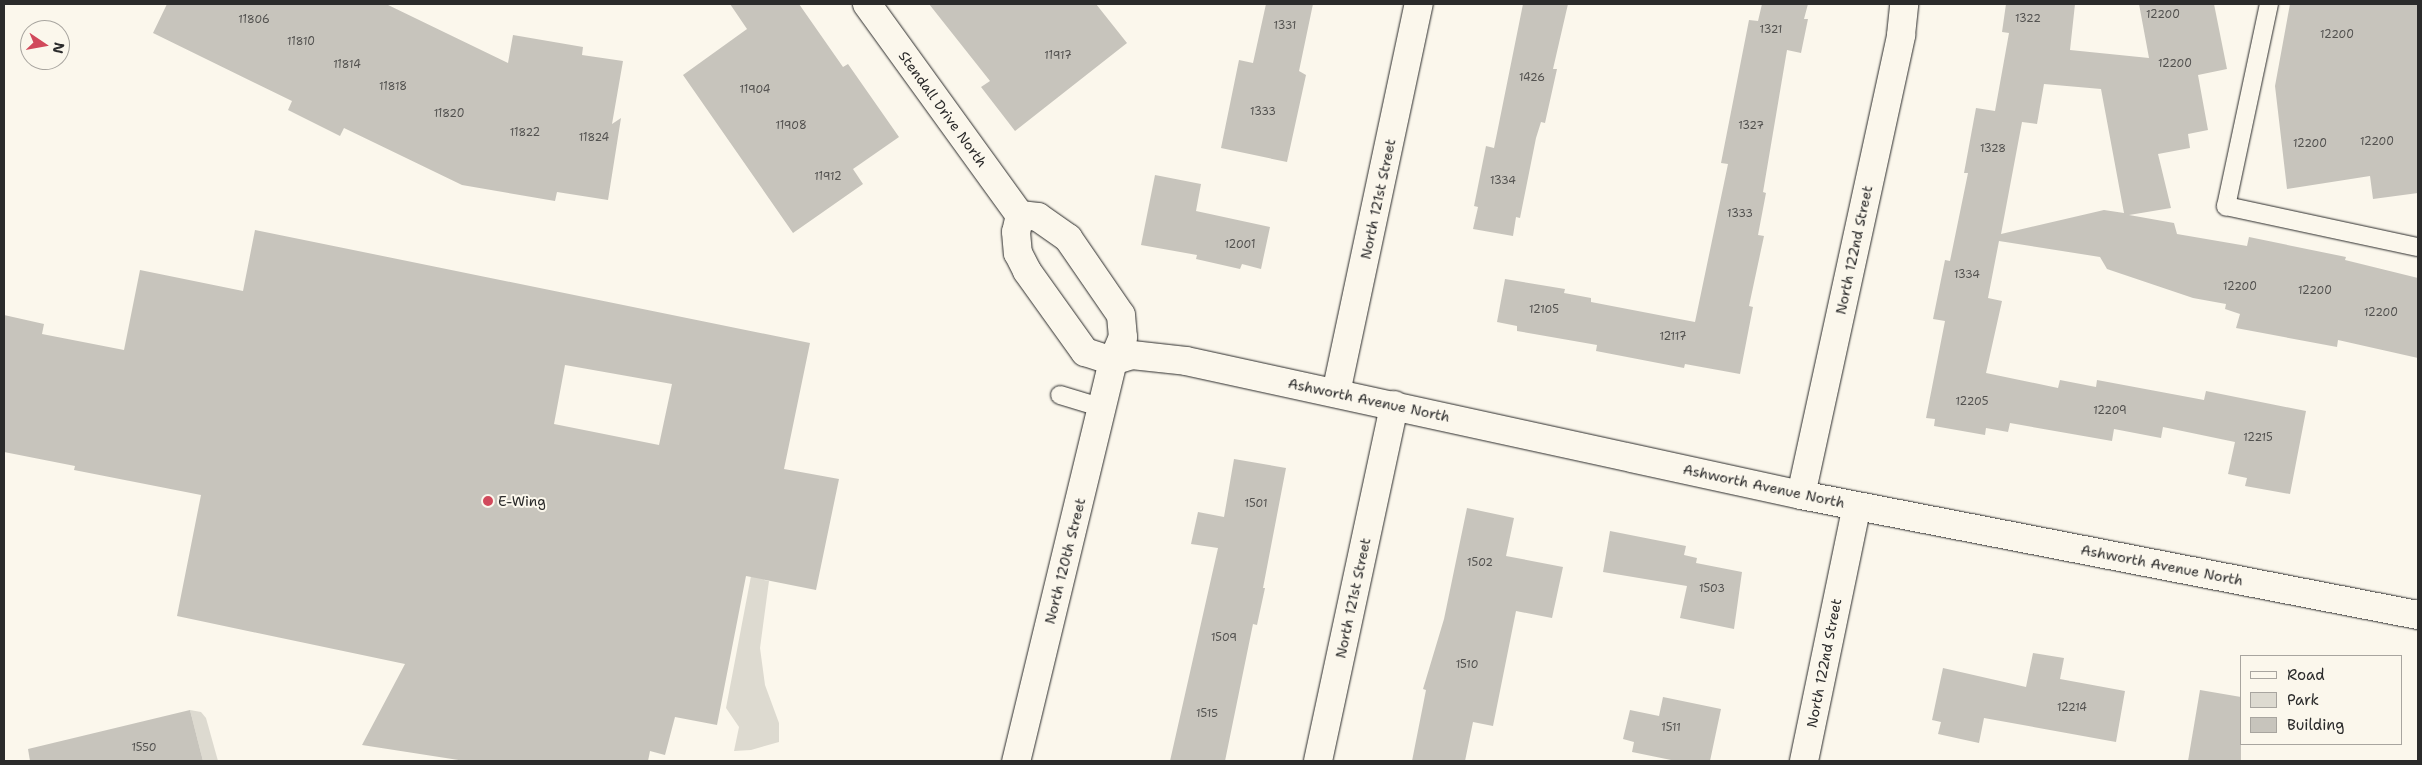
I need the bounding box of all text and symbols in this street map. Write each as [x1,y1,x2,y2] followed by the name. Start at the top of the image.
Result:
[2146,8,2180,22] house number: 12200
[2015,12,2041,26] house number: 1322
[238,13,270,27] house number: 11806
[1274,19,1296,33] house number: 1331
[20,20,70,70] north arrow
[1760,23,1782,37] house number: 1321
[2320,28,2354,42] house number: 12200
[287,35,315,49] house number: 11810
[49,41,69,55] text: N
[895,48,991,170] street label: Stendall Drive North
[1044,49,1072,63] house number: 11917
[2158,57,2192,71] house number: 12200
[333,58,361,72] house number: 11814
[1519,71,1545,85] house number: 1426
[379,80,407,94] house number: 11818
[740,83,770,97] house number: 11904
[1250,105,1276,119] house number: 1333
[434,107,464,121] house number: 11820
[775,119,807,133] house number: 11908
[1738,119,1764,133] house number: 1327
[510,126,540,140] house number: 11822
[579,131,609,145] house number: 11824
[2360,135,2394,149] house number: 12200
[1357,137,1399,261] street label: North 121st Street
[2293,137,2327,151] house number: 12200
[1980,142,2006,156] house number: 1328
[814,170,842,184] house number: 11912
[1490,174,1516,188] house number: 1334
[1832,184,1876,316] street label: North 122nd Street
[1727,207,1753,221] house number: 1333
[1225,238,1255,252] house number: 12001
[1954,268,1980,282] house number: 1334
[2223,280,2257,294] house number: 12200
[2298,284,2332,298] house number: 12200
[1529,303,1559,317] house number: 12105
[2364,306,2398,320] house number: 12200
[1659,330,1687,344] house number: 12117
[1287,375,1451,425] street label: Ashworth Avenue North
[1956,395,1988,409] house number: 12205
[2093,404,2127,418] house number: 12209
[2243,431,2273,445] house number: 12215
[1682,461,1846,511] street label: Ashworth Avenue North
[498,493,546,509] place label: E-Wing
[482,495,494,507] marker: E-Wing
[1041,496,1089,626] street label: North 120th Street
[1244,497,1268,511] house number: 1501
[1332,536,1374,660] street label: North 121st Street
[2079,541,2245,589] street label: Ashworth Avenue North
[1467,556,1493,570] house number: 1502
[1699,582,1725,596] house number: 1503
[1803,597,1845,729] street label: North 122nd Street
[1211,631,1237,645] house number: 1509
[2240,655,2402,745] legend
[1456,658,1478,672] house number: 1510
[2287,665,2325,685] text: Road
[2287,690,2319,710] text: Park
[2057,701,2087,715] house number: 12214
[1196,707,1218,721] house number: 1515
[2287,715,2344,735] text: Building
[1661,721,1681,735] house number: 1511
[131,741,157,755] house number: 1550

